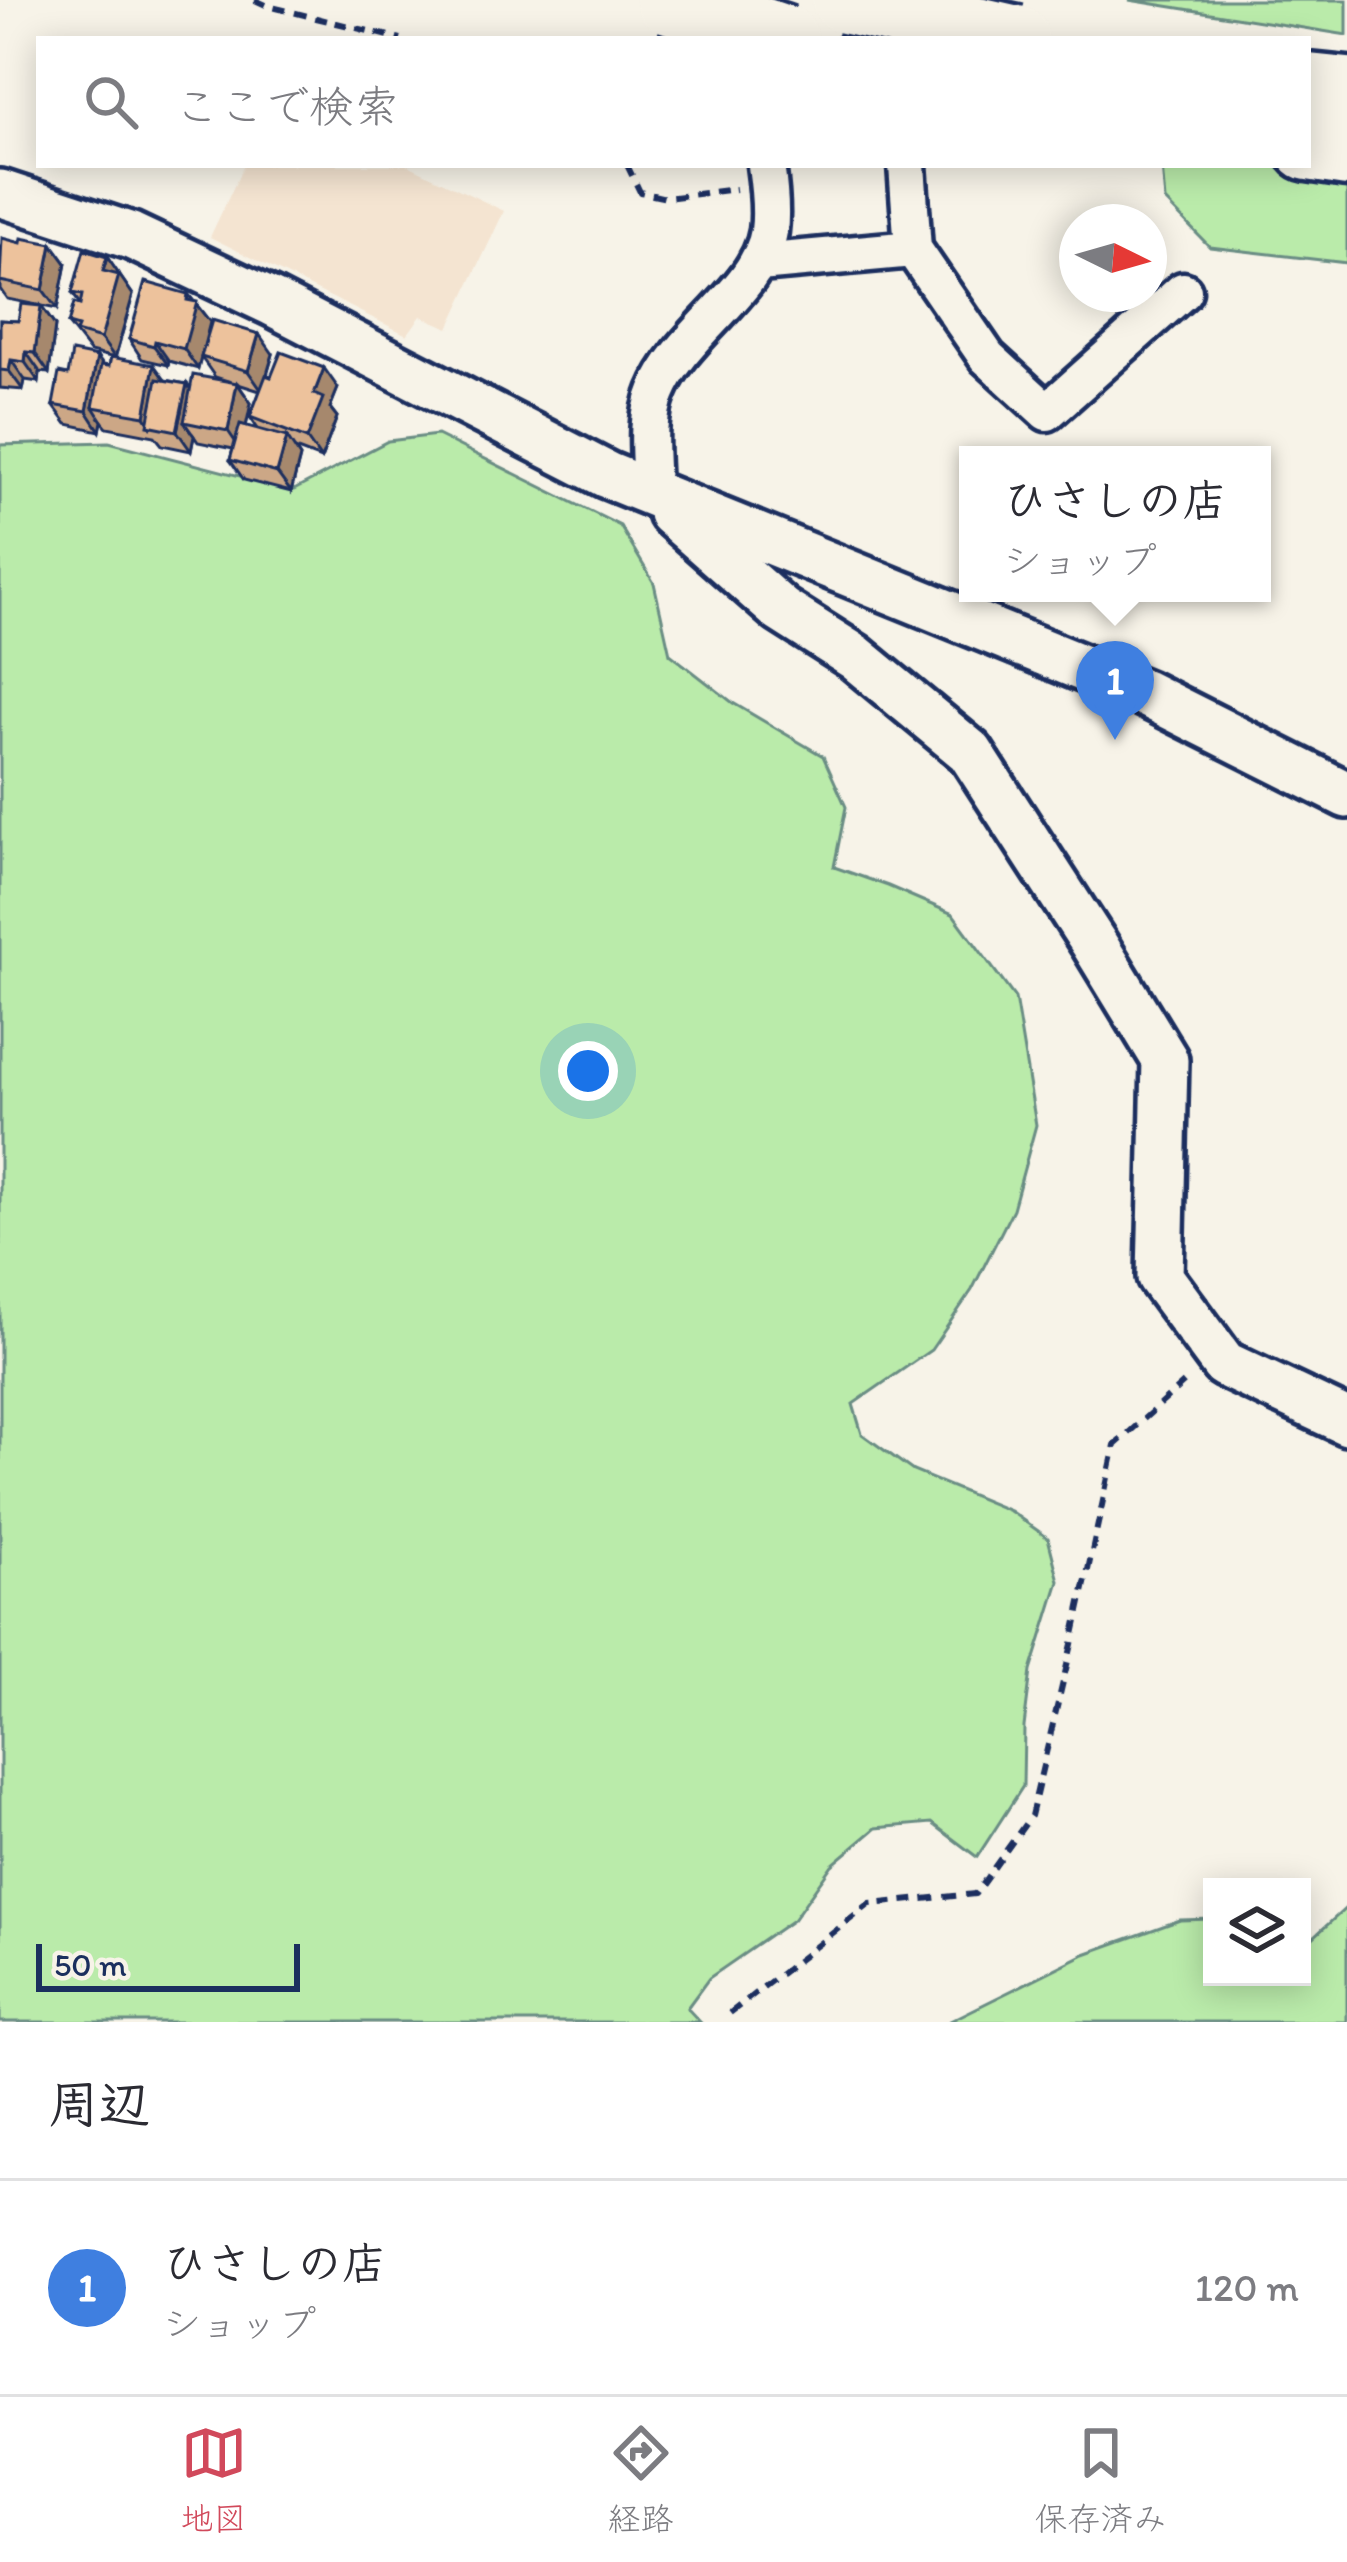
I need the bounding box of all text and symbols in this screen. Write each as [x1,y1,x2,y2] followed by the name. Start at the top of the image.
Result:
[36,36,1311,168] search box
[78,69,144,135] icon: search
[174,79,399,133] text: ここで検索
[1059,204,1167,312] north arrow
[959,446,1271,602] popup
[1002,473,1228,527] text: ひさしの店
[1002,537,1157,584] text: ショップ
[1076,641,1154,740] pin: 1
[558,1041,618,1101] your location
[1203,1878,1311,1986] map controls
[1203,1878,1311,1986] button: layers
[36,1938,300,1991] scale bar
[54,1945,127,1984] text: 50 m
[48,2074,150,2135] text: 周辺
[162,2236,387,2290] text: ひさしの店
[78,2264,96,2311] text: 1
[1195,2264,1299,2311] text: 120 m
[162,2300,316,2347] text: ショップ
[181,2420,247,2540] tab: 地図
[608,2420,674,2540] tab: 経路
[1035,2420,1167,2540] tab: 保存済み

